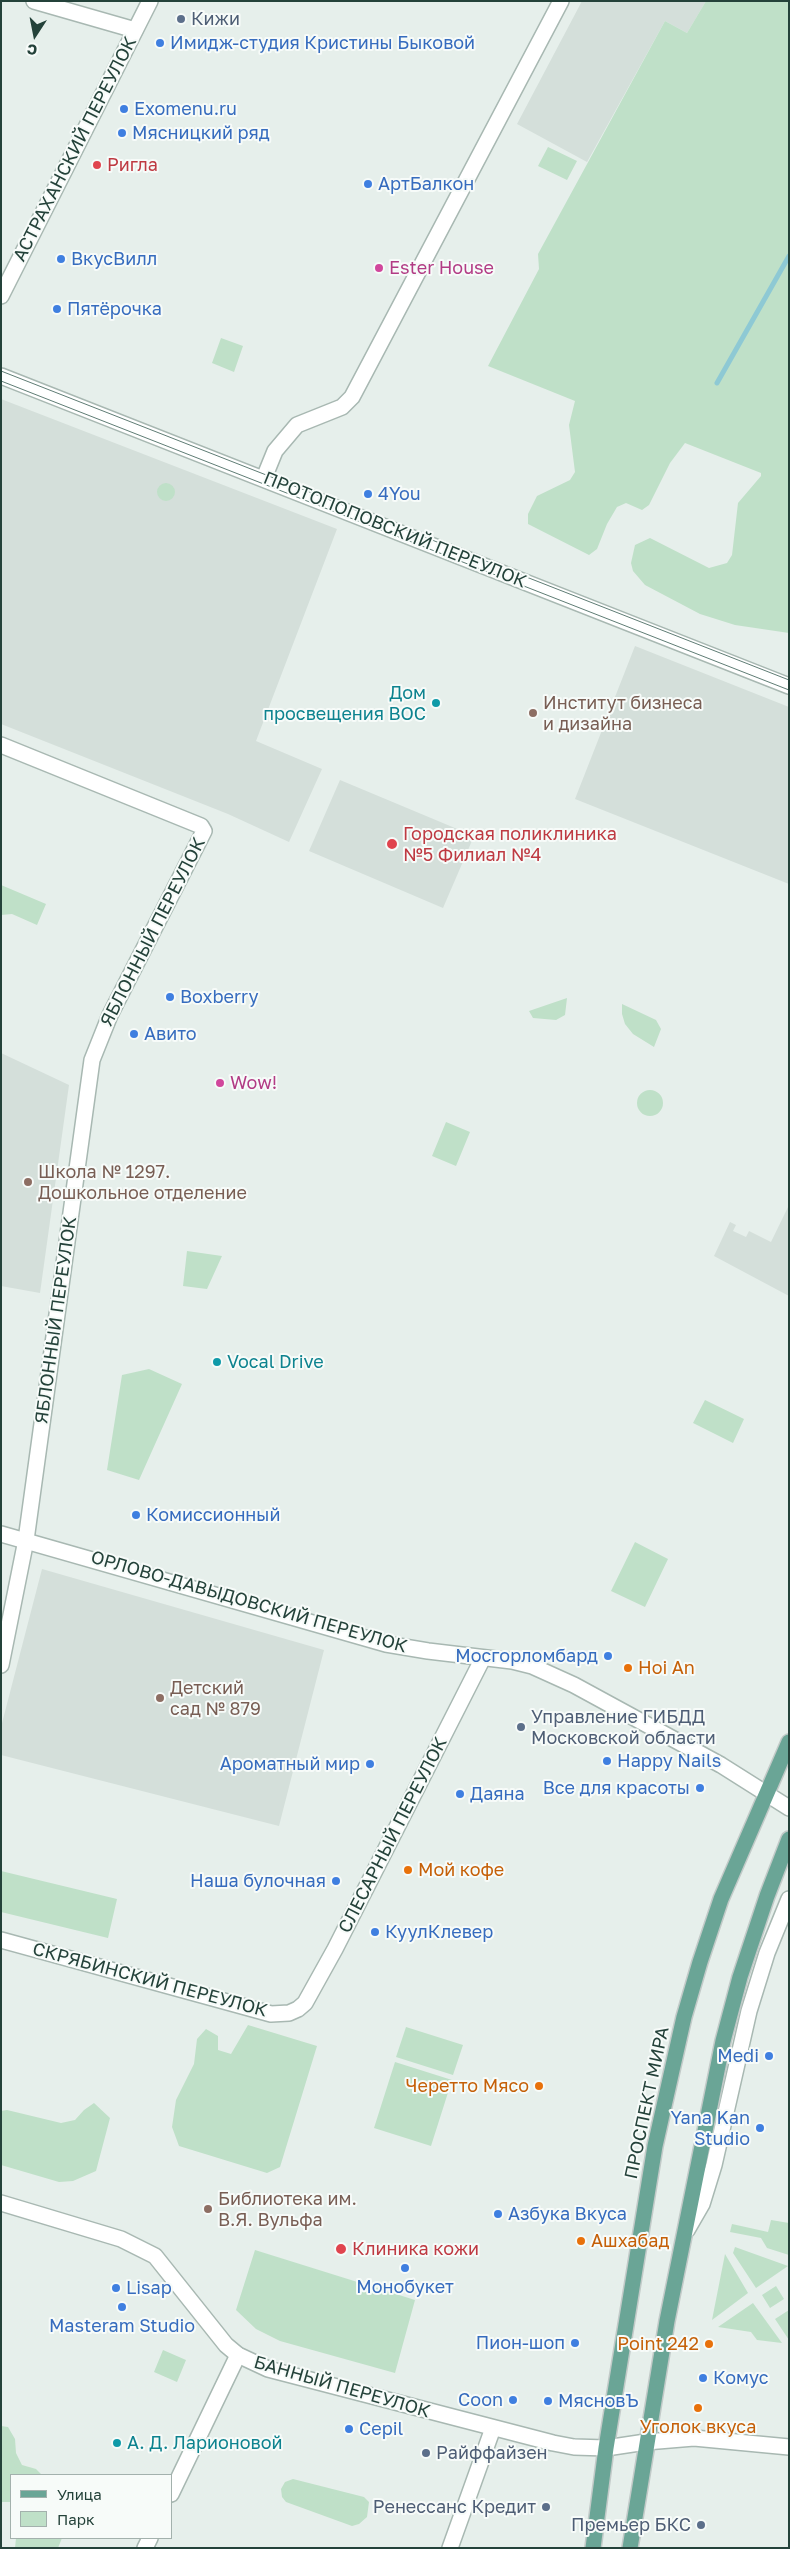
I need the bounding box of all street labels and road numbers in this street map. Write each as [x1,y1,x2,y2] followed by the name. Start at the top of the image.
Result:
[9,33,141,265] street label: АСТРАХАНСКИЙ ПЕРЕУЛОК
[260,467,530,593] street label: ПРОТОПОПОВСКИЙ ПЕРЕУЛОК
[96,834,210,1030] street label: ЯБЛОННЫЙ ПЕРЕУЛОК
[31,1215,81,1425] street label: ЯБЛОННЫЙ ПЕРЕУЛОК
[88,1546,410,1658] street label: ОРЛОВО-ДАВЫДОВСКИЙ ПЕРЕУЛОК
[334,1734,452,1936] street label: СЛЕСАРНЫЙ ПЕРЕУЛОК
[30,1938,270,2022] street label: СКРЯБИНСКИЙ ПЕРЕУЛОК
[620,2025,674,2181] street label: ПРОСПЕКТ МИРА
[251,2351,433,2423] street label: БАННЫЙ ПЕРЕУЛОК

